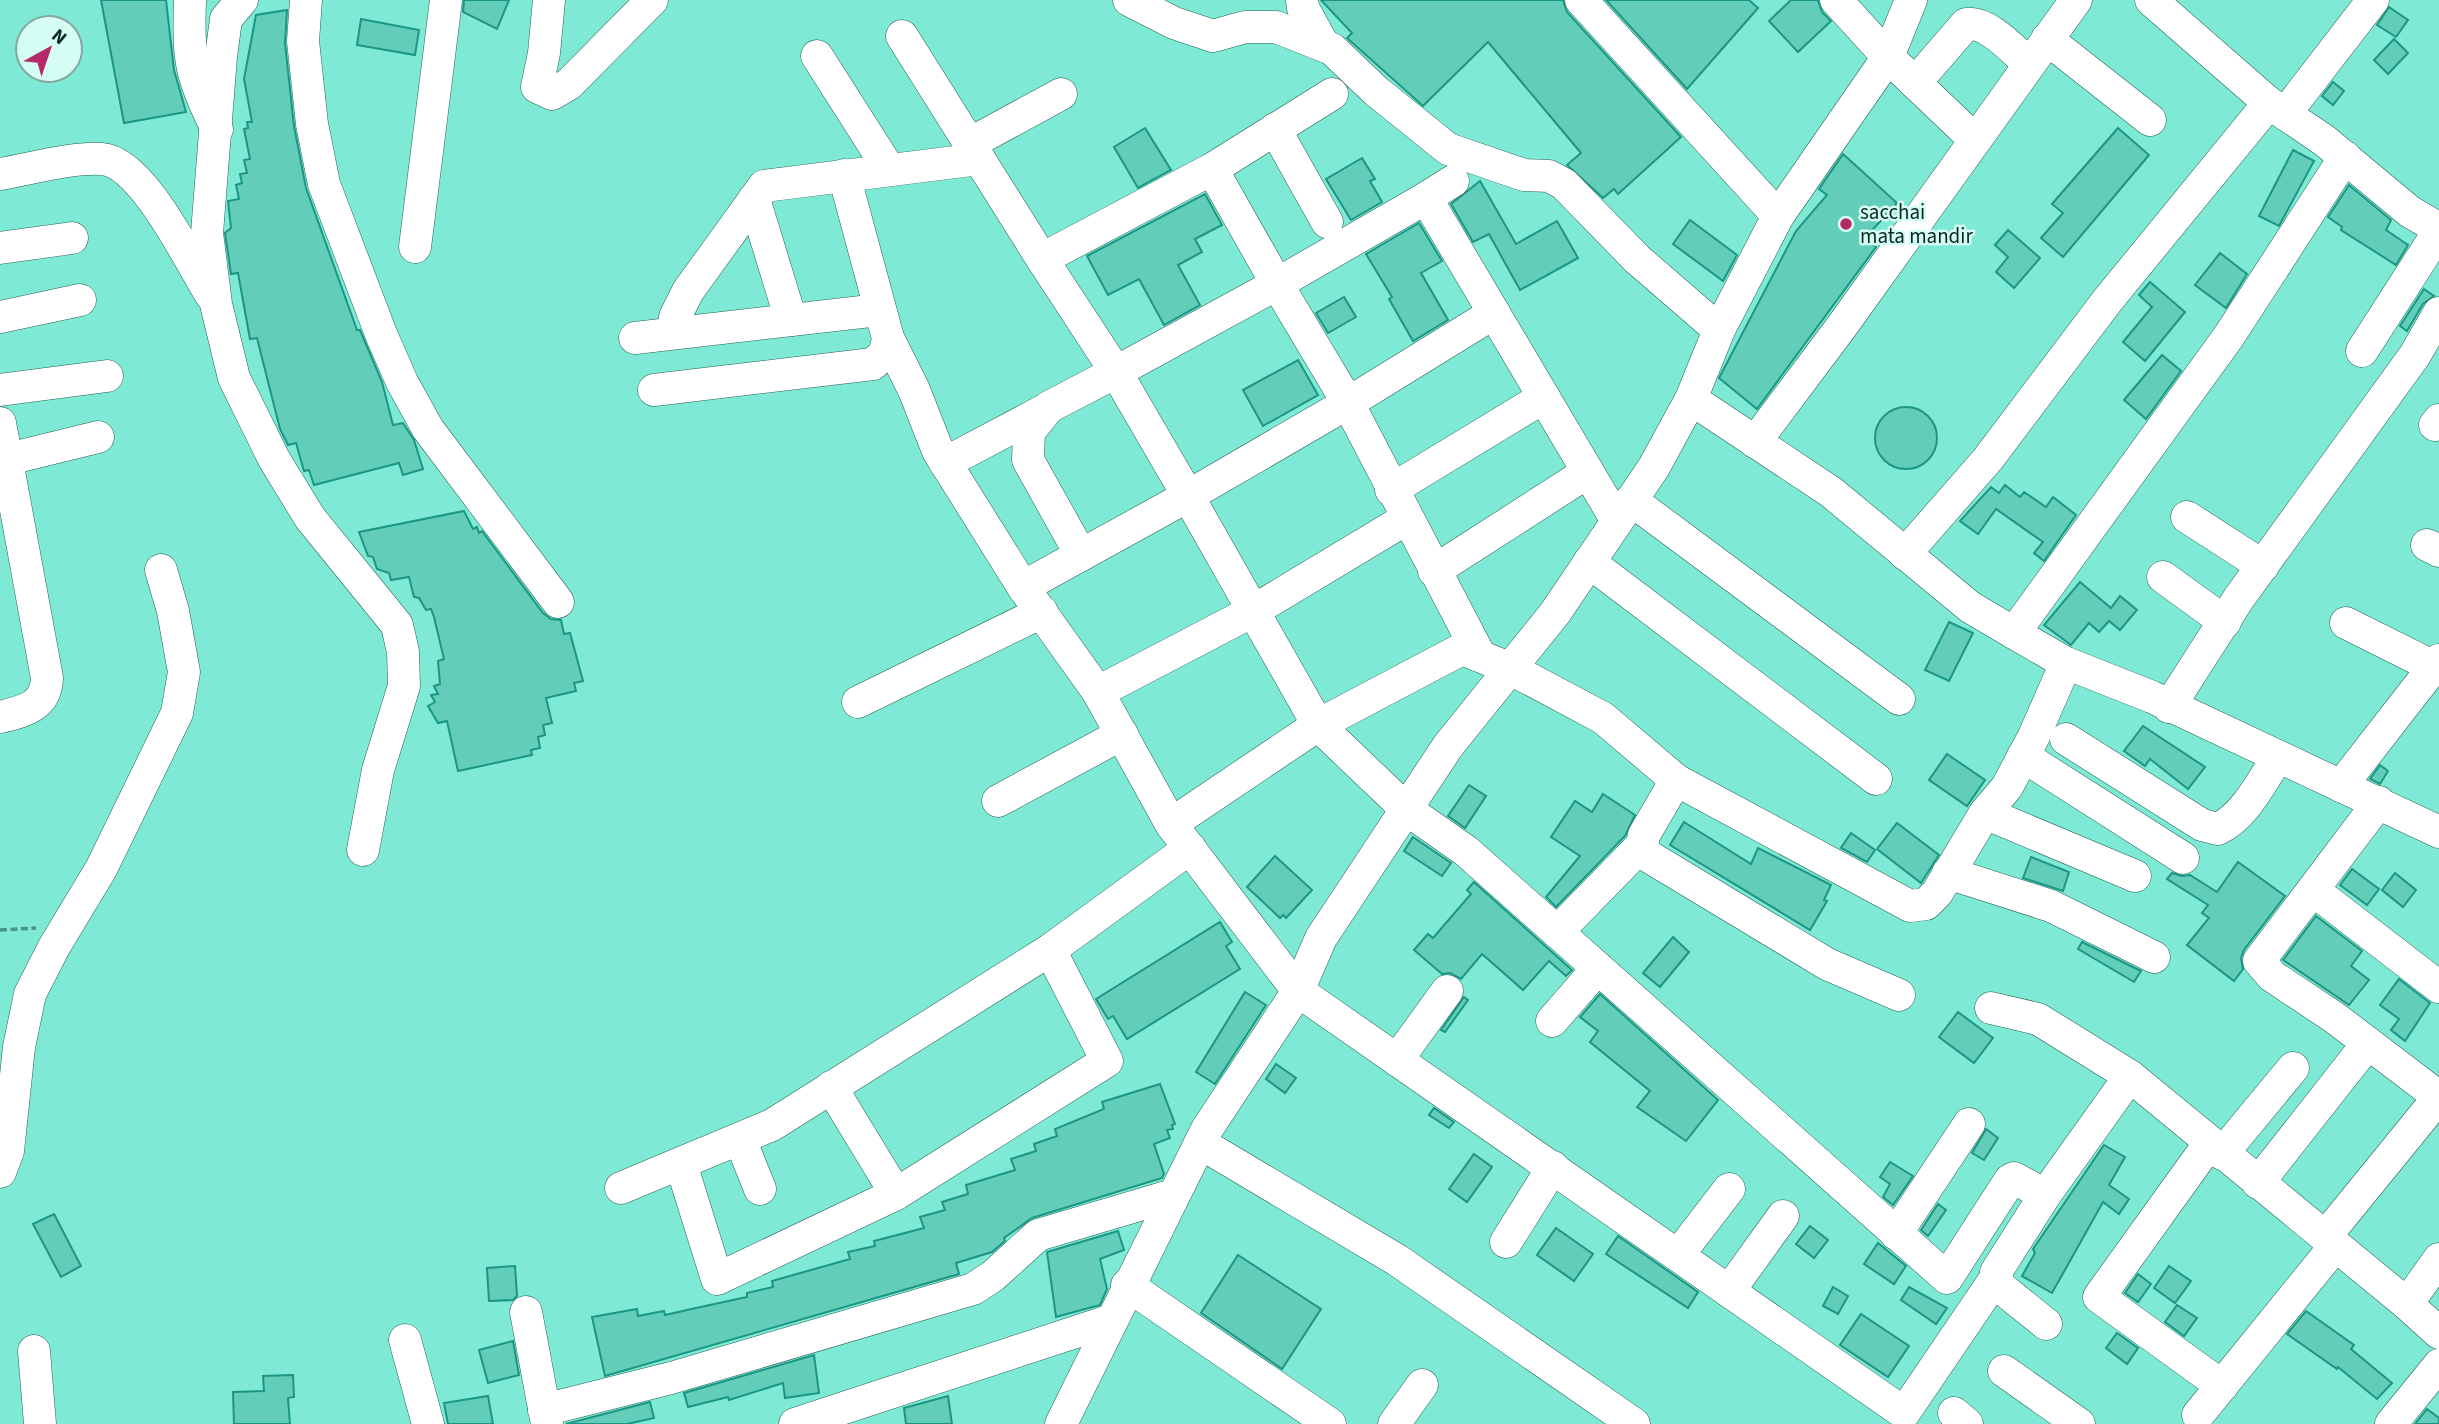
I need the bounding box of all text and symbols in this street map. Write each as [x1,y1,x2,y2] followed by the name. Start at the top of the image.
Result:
[14,14,84,84] north arrow
[45,23,72,52] text: N
[1860,197,1973,251] place label: sacchai mata mandir
[1838,216,1854,232] marker: sacchai mata mandir

